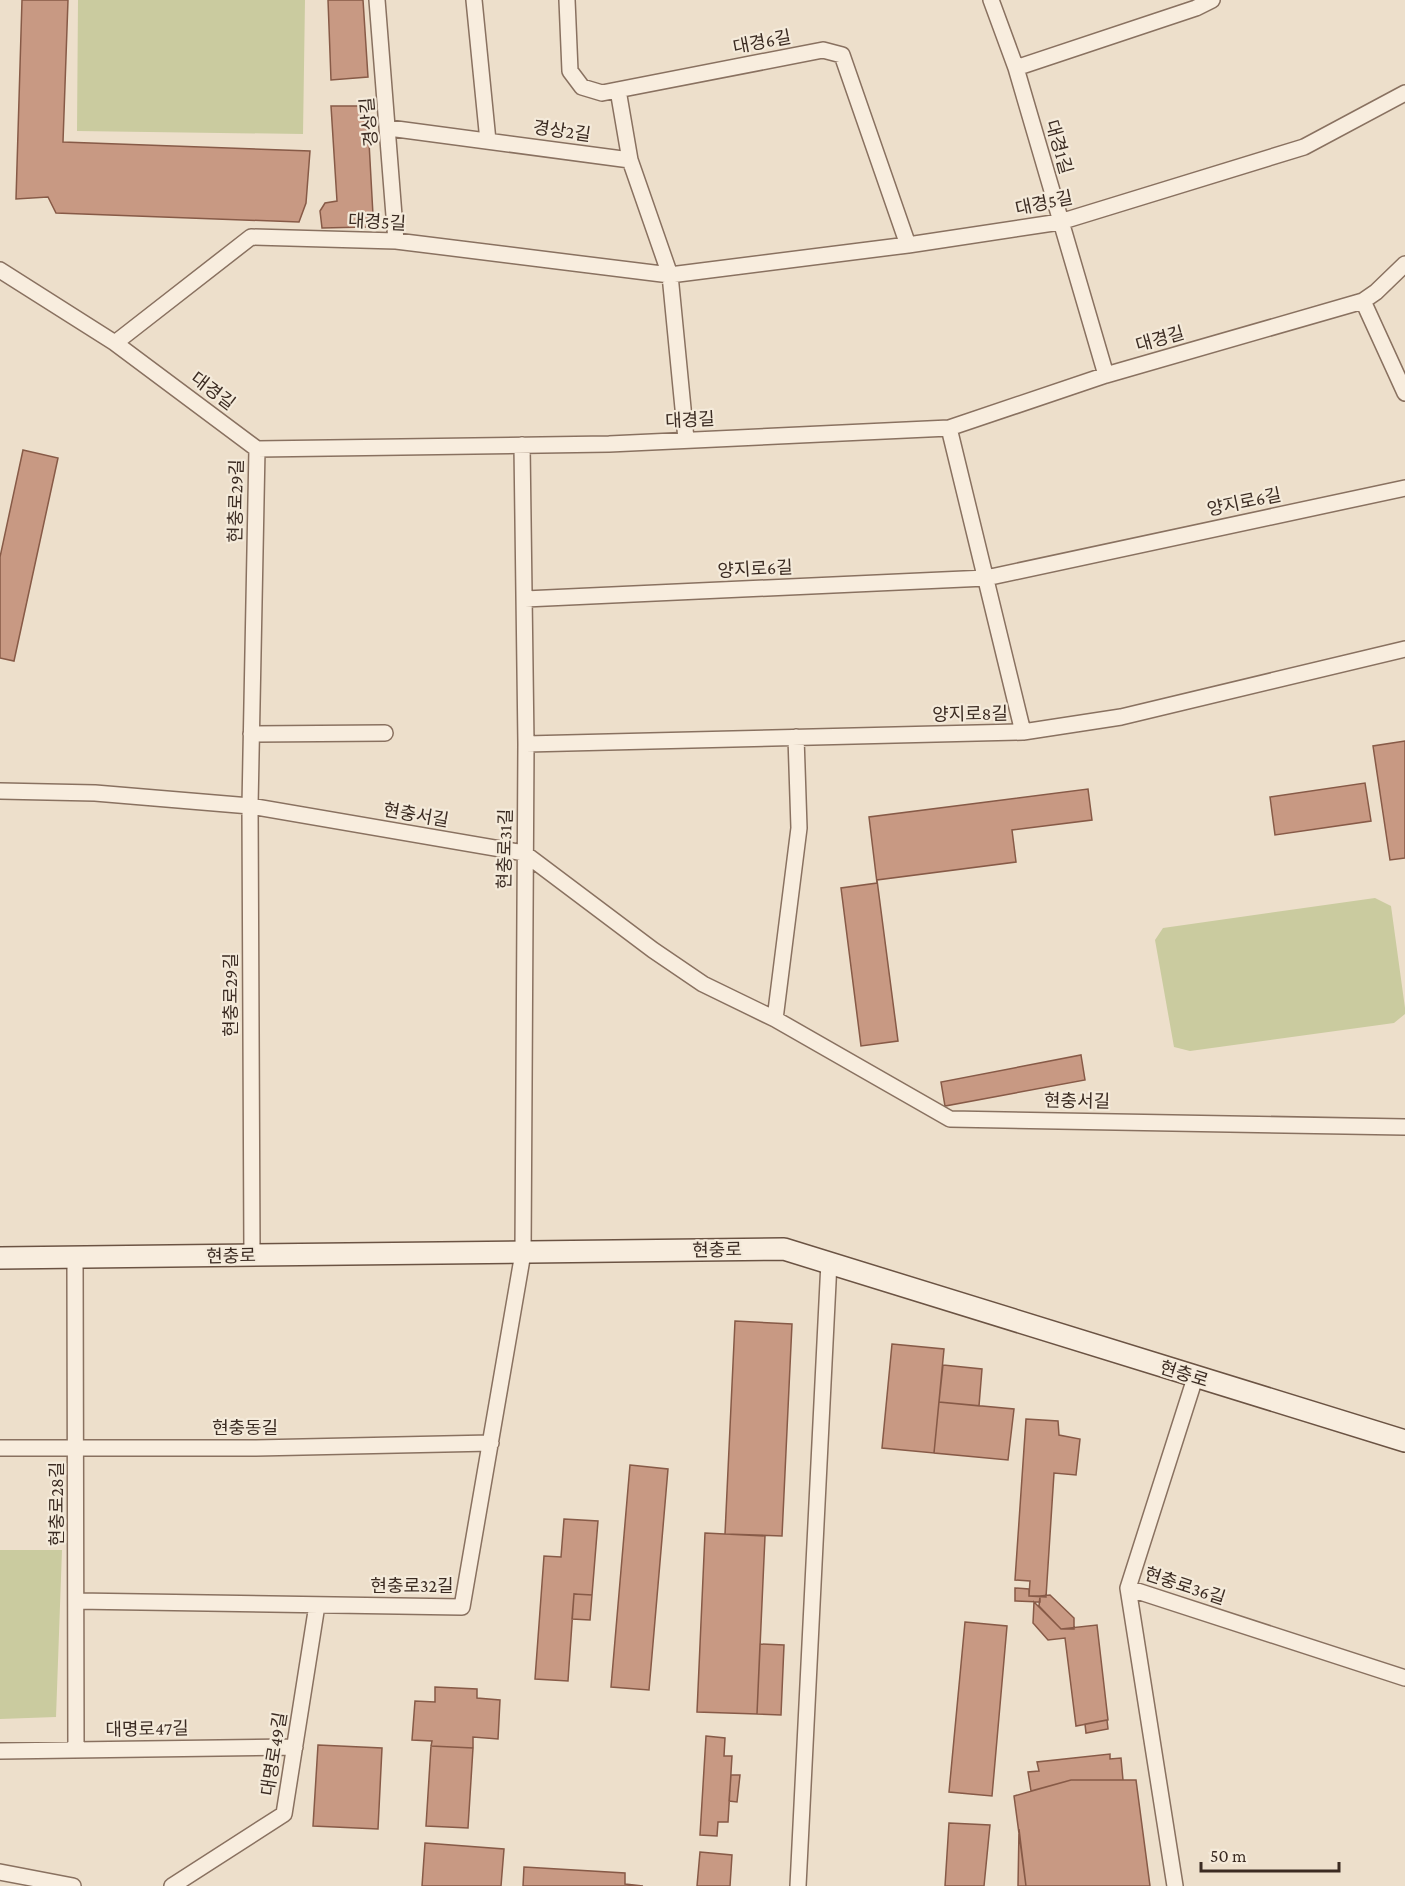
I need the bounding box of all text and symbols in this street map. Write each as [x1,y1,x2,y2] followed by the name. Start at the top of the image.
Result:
[731,27,793,57] street label: 대경6길
[357,96,381,148] street label: 경상길
[532,117,592,145] street label: 경상2길
[1042,117,1076,177] street label: 대경1길
[1013,187,1075,219] street label: 대경5길
[347,210,407,234] street label: 대경5길
[1133,323,1187,355] street label: 대경길
[187,368,239,414] street label: 대경길
[665,409,715,431] street label: 대경길
[225,459,247,543] street label: 현충로29길
[1205,484,1283,520] street label: 양지로6길
[717,557,793,581] street label: 양지로6길
[932,703,1008,725] street label: 양지로8길
[382,799,450,831] street label: 현충서길
[494,808,516,890] street label: 현충로31길
[221,953,241,1037] street label: 현충로29길
[1044,1090,1110,1112] street label: 현충서길
[692,1240,742,1260] street label: 현충로
[206,1246,256,1266] street label: 현충로
[1157,1357,1211,1391] street label: 현충로
[212,1418,278,1438] street label: 현충동길
[47,1462,67,1546] street label: 현충로28길
[1142,1564,1228,1608] street label: 현충로36길
[370,1576,454,1596] street label: 현충로32길
[258,1711,290,1797] street label: 대명로49길
[105,1718,189,1740] street label: 대명로47길
[1201,1835,1339,1873] scale bar
[1210,1846,1247,1866] text: 50 m

